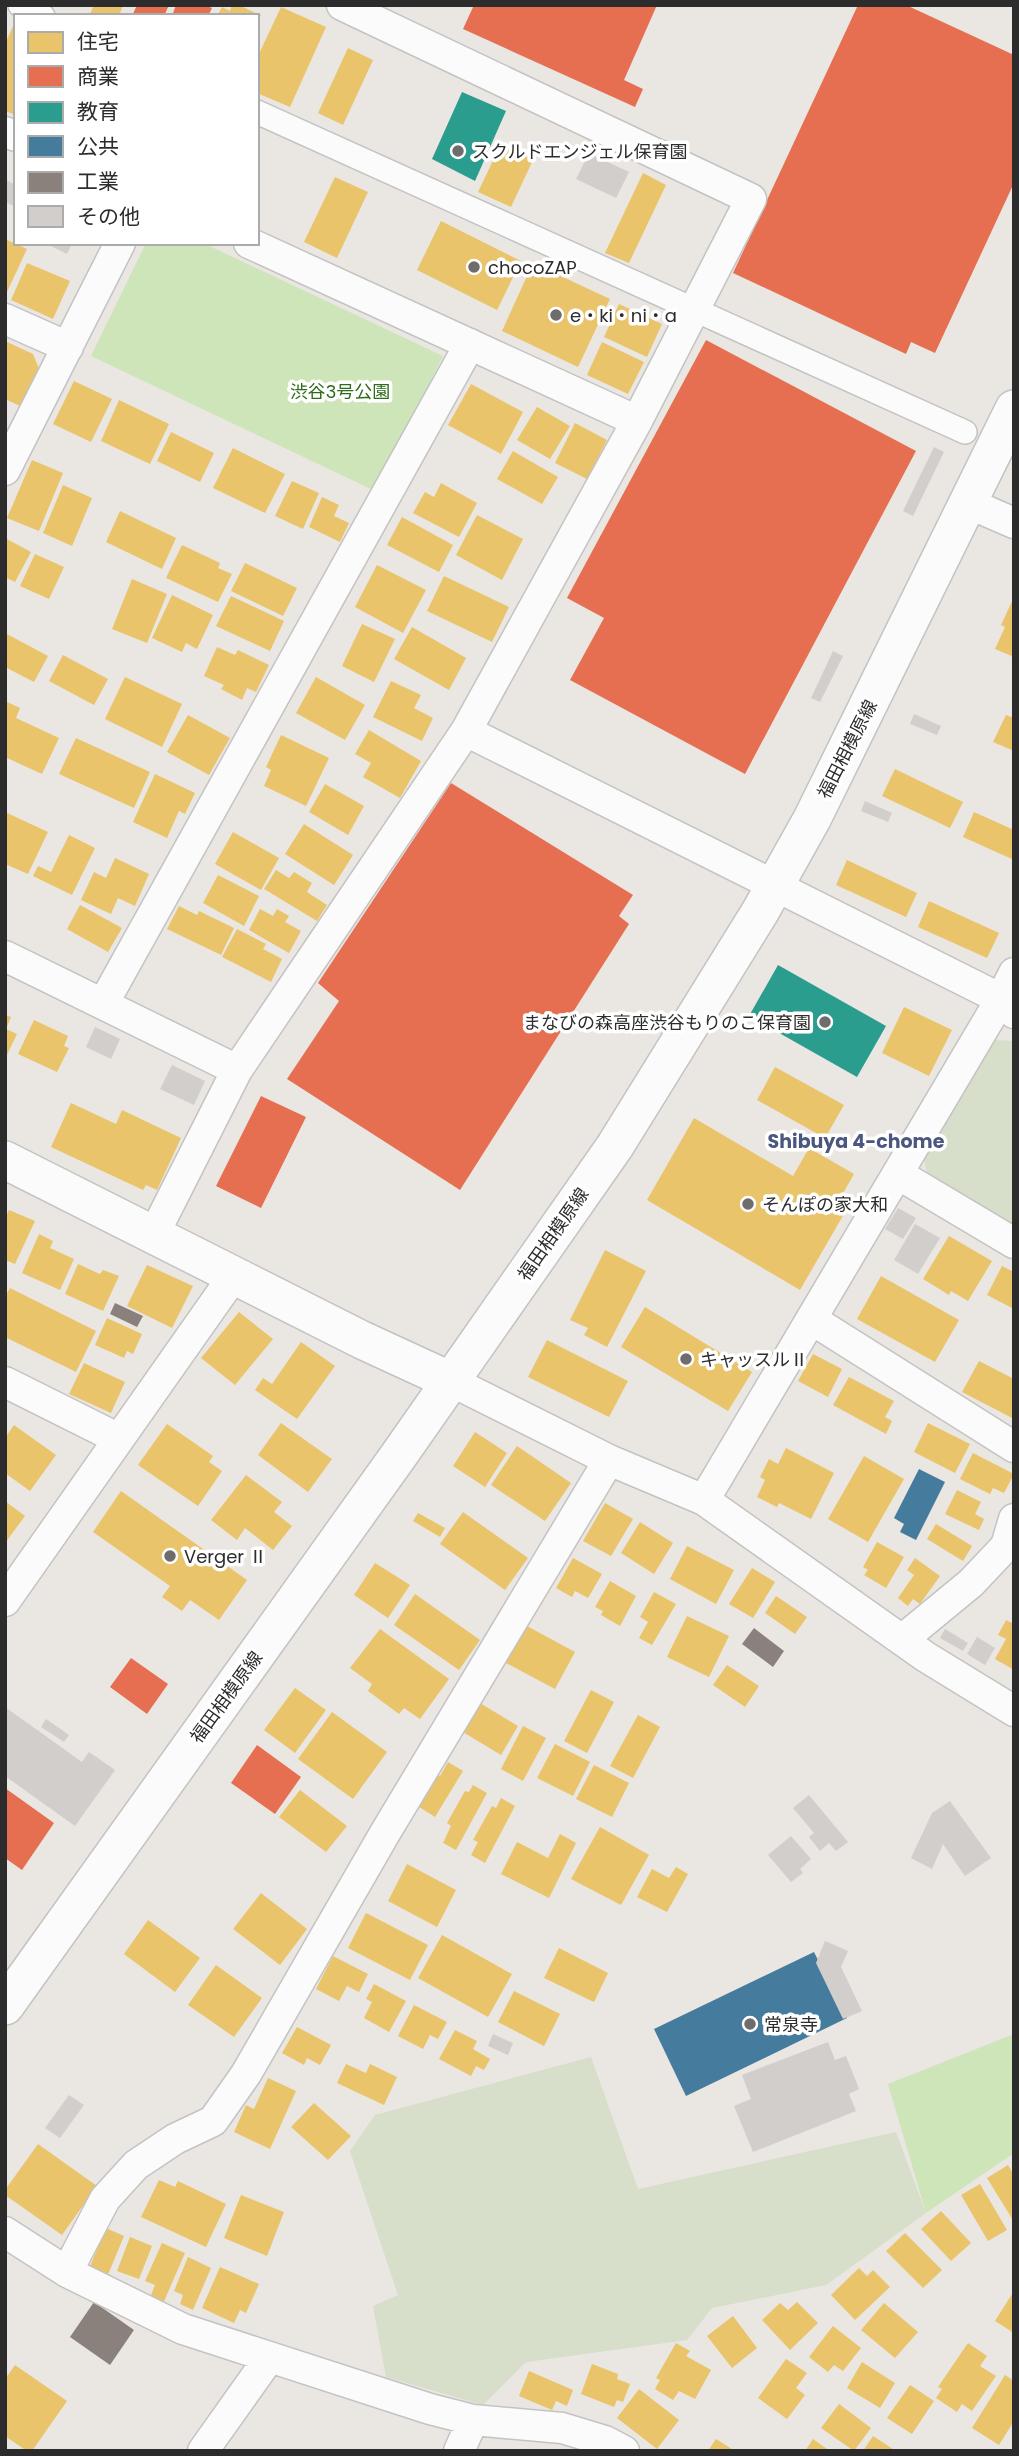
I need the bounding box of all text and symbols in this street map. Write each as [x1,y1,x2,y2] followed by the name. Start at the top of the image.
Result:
[14,14,259,245] legend
[77,27,119,56] text: 住宅
[77,62,119,91] text: 商業
[77,97,119,126] text: 教育
[77,132,119,161] text: 公共
[472,139,687,164] place label: スクルドエンジェル保育園
[450,143,466,159] marker: スクルドエンジェル保育園
[77,167,119,196] text: 工業
[77,202,140,231] text: その他
[488,255,577,280] place label: chocoZAP
[466,259,482,275] marker: chocoZAP
[570,303,677,328] place label: e・ki・ni・a
[548,307,564,323] marker: e・ki・ni・a
[290,379,390,404] park label: 渋谷3号公園
[811,695,883,803] street label: 福田相模原線
[523,1010,811,1035] place label: まなびの森高座渋谷もりのこ保育園
[817,1014,833,1030] marker: まなびの森高座渋谷もりのこ保育園
[768,1128,945,1155] district label: Shibuya 4-chome
[512,1183,594,1285] street label: 福田相模原線
[762,1192,888,1217] place label: そんぽの家大和
[740,1196,756,1212] marker: そんぽの家大和
[700,1347,808,1372] place label: キャッスルⅡ
[678,1351,694,1367] marker: キャッスルⅡ
[184,1544,267,1569] place label: Verger Ⅱ
[162,1548,178,1564] marker: Verger Ⅱ
[184,1646,268,1748] street label: 福田相模原線
[764,2012,818,2037] place label: 常泉寺
[742,2016,758,2032] marker: 常泉寺

